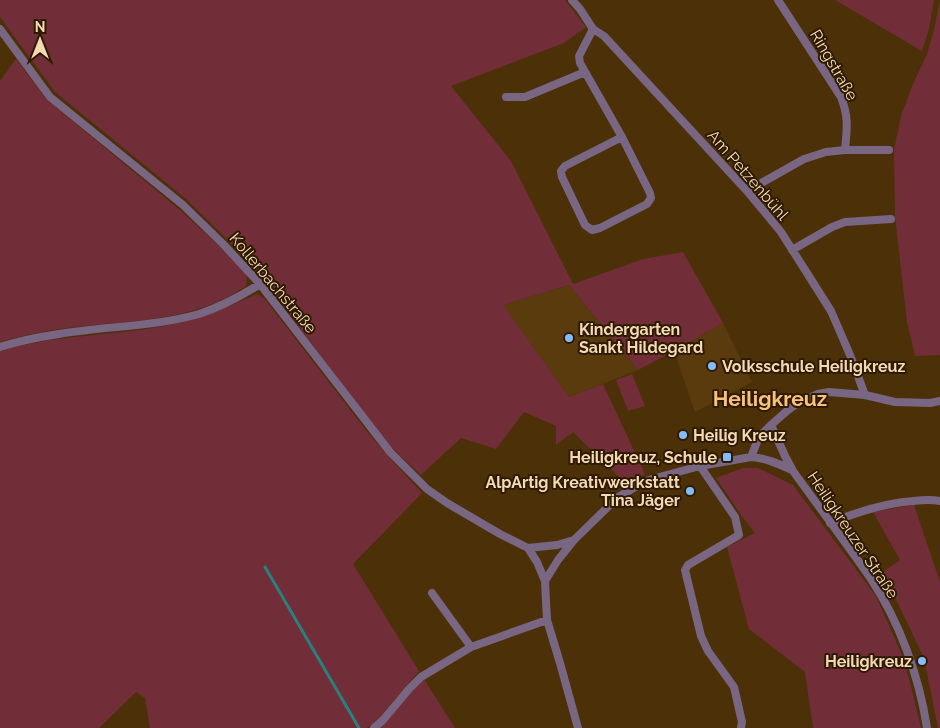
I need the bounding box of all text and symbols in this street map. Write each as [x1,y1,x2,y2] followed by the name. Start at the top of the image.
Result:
[15,15,65,65] north arrow
[35,19,45,35] text: N
[806,26,862,104] street label: Ringstraße
[704,126,793,225] street label: Am Petzenbühl
[225,229,321,337] street label: Kollerbachstraße
[579,320,703,357] place label: Kindergarten Sankt Hildegard
[563,332,575,344] marker: Kindergarten Sankt Hildegard
[722,357,905,376] place label: Volksschule Heiligkreuz
[706,360,718,372] marker: Volksschule Heiligkreuz
[713,386,827,411] district label: Heiligkreuz
[693,426,786,445] place label: Heilig Kreuz
[677,429,689,441] marker: Heilig Kreuz
[569,448,717,467] place label: Heiligkreuz, Schule
[721,451,733,463] marker: Heiligkreuz, Schule
[803,468,903,602] street label: Heiligkreuzer Straße
[486,473,680,510] place label: AlpArtig Kreativwerkstatt Tina Jäger
[684,485,696,497] marker: AlpArtig Kreativwerkstatt Tina Jäger
[825,652,912,671] place label: Heiligkreuz
[916,655,928,667] marker: Heiligkreuz

